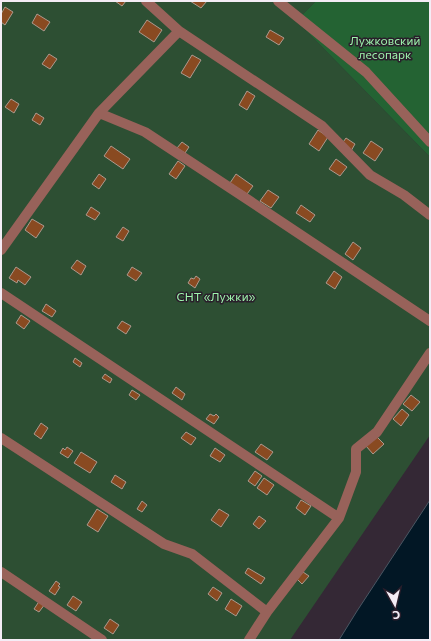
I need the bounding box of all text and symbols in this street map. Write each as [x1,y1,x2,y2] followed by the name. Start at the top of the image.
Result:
[350,33,420,61] park label: Лужковский лесопарк
[177,289,256,303] park label: СНТ «Лужки»
[375,585,415,625] north arrow
[391,608,401,622] text: С

